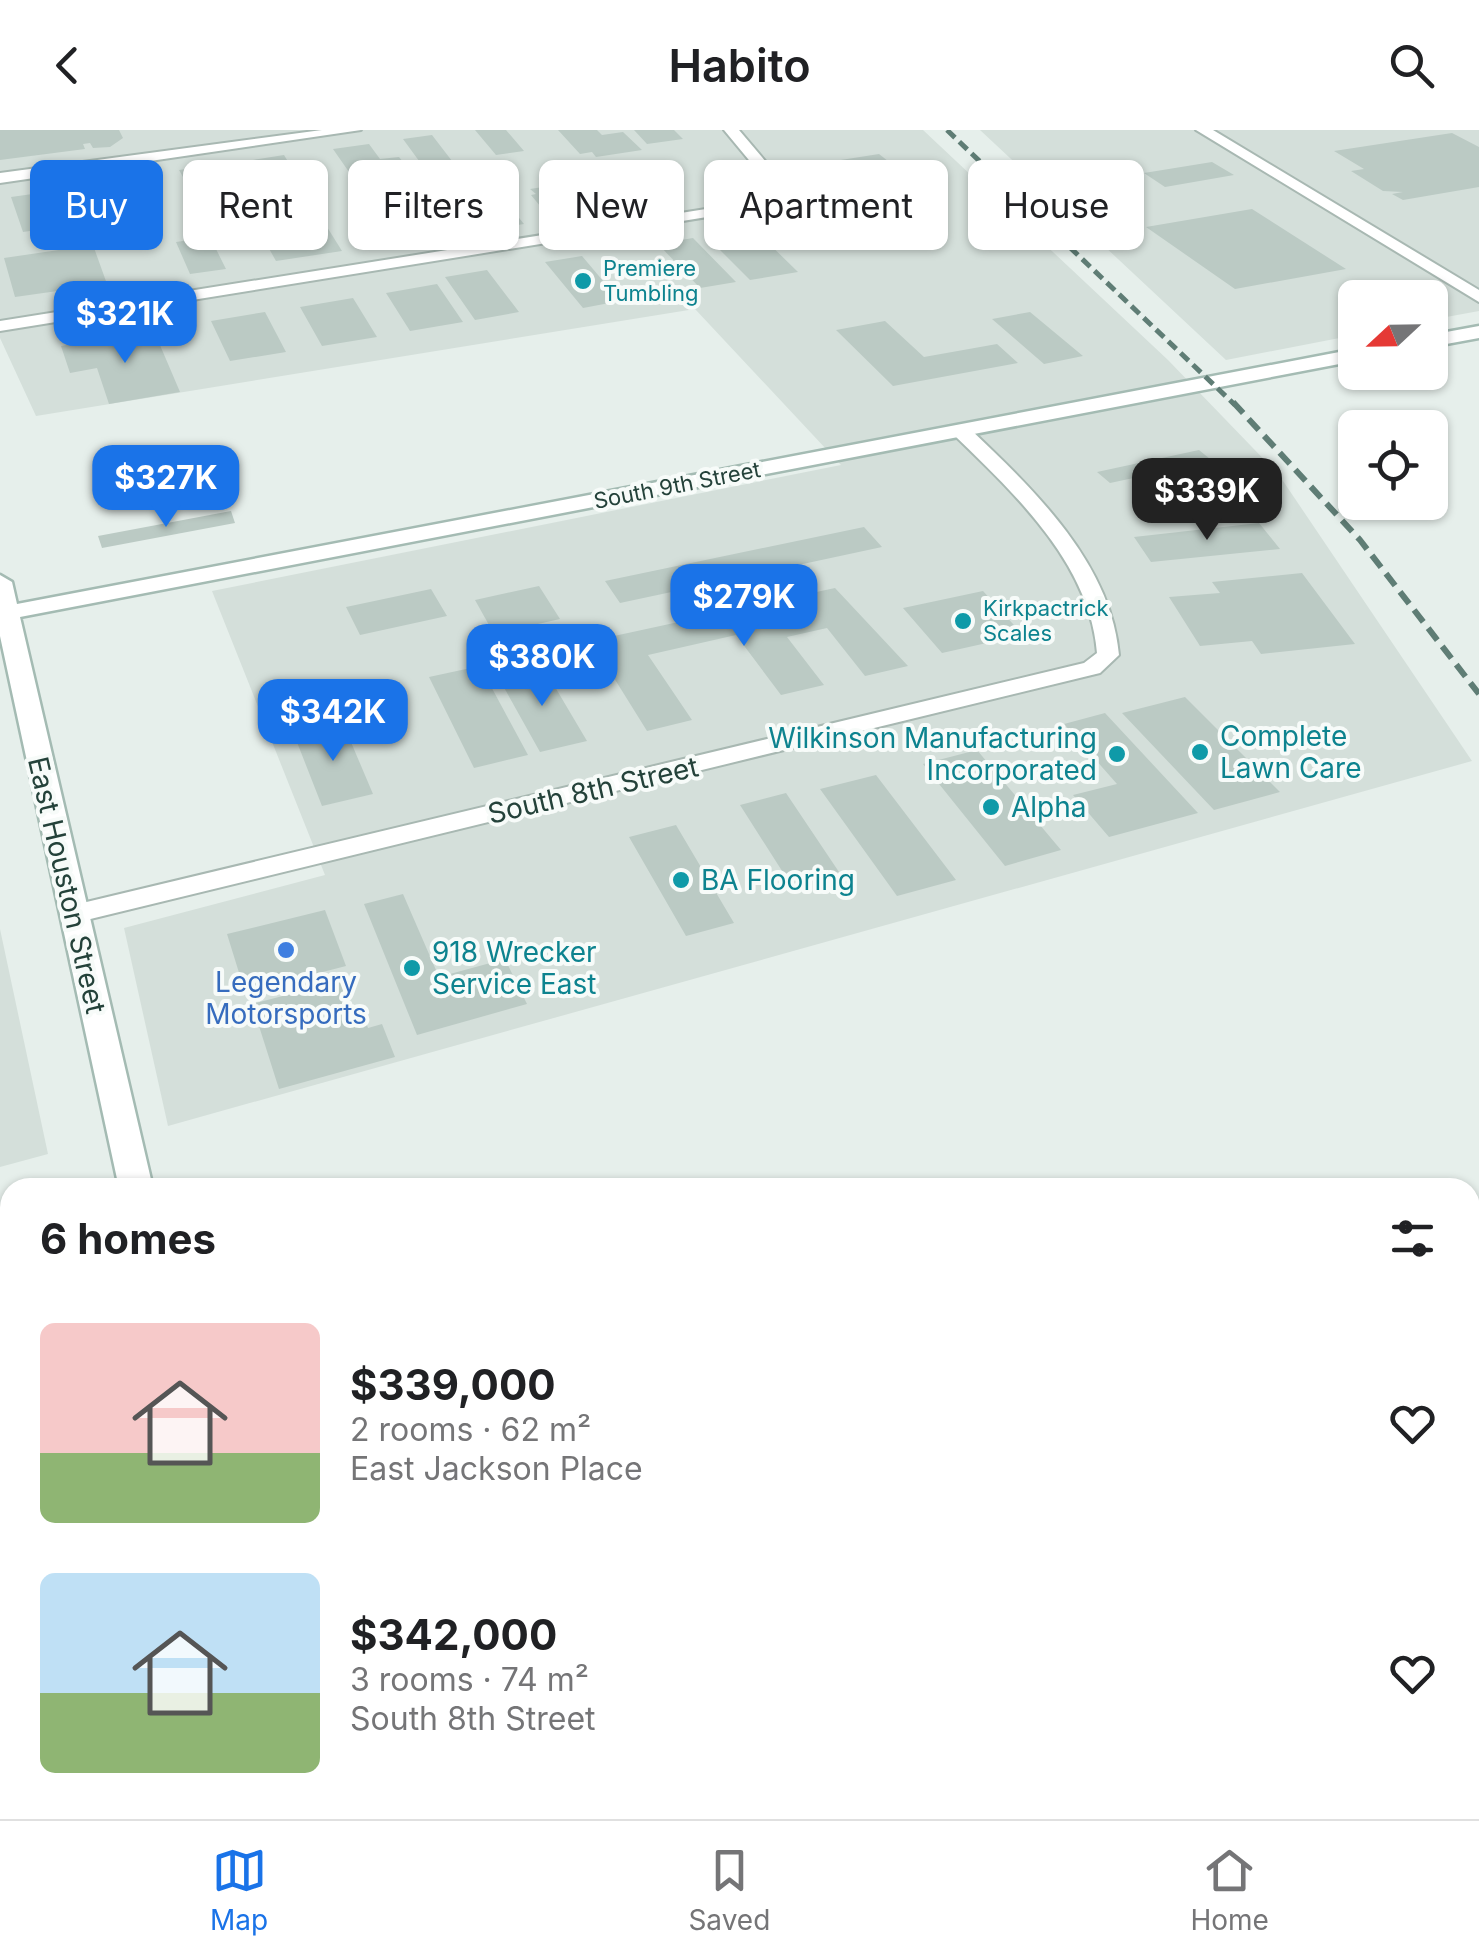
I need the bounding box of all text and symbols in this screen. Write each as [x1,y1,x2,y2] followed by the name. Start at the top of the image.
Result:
[40,38,95,93] icon: back
[668,38,811,93] text: Habito
[1384,38,1439,93] icon: search
[30,160,163,250] chip: Buy
[183,160,328,250] chip: Rent
[348,160,519,250] chip: Filters
[539,160,684,250] chip: New
[704,160,948,250] chip: Apartment
[968,160,1144,250] chip: House
[603,255,698,306] place label: Premiere Tumbling
[572,270,594,292] marker: Premiere Tumbling
[1338,280,1448,390] north arrow
[1338,280,1448,520] map controls
[55,281,195,366] pin: $321K
[76,294,174,333] text: $321K
[1338,410,1448,520] button: locate
[96,445,236,530] pin: $327K
[591,456,763,514] street label: South 9th Street
[114,458,218,497] text: $327K
[1137,458,1277,543] pin: $339K
[1154,471,1260,510] text: $339K
[674,564,814,649] pin: $279K
[692,577,796,616] text: $279K
[983,595,1109,646] place label: Kirkpactrick Scales
[952,610,974,632] marker: Kirkpactrick Scales
[472,624,612,709] pin: $380K
[488,637,596,676] text: $380K
[263,679,403,764] pin: $342K
[280,692,386,731] text: $342K
[1220,719,1361,785] place label: Complete Lawn Care
[768,721,1097,787] place label: Wilkinson Manufacturing Incorporated
[1189,741,1211,763] marker: Complete Lawn Care
[1106,743,1128,765] marker: Wilkinson Manufacturing Incorporated
[485,749,701,831] street label: South 8th Street
[21,753,113,1017] street label: East Houston Street
[1011,790,1087,824] place label: Alpha
[980,796,1002,818] marker: Alpha
[701,863,855,897] place label: BA Flooring
[670,869,692,891] marker: BA Flooring
[432,935,597,1001] place label: 918 Wrecker Service East
[275,939,297,961] marker: Legendary Motorsports
[401,957,423,979] marker: 918 Wrecker Service East
[205,965,367,1031] place label: Legendary Motorsports
[1385,1211,1440,1266] icon: filters
[40,1213,216,1264] text: 6 homes
[350,1359,556,1410] text: $339,000
[120,1363,240,1483] icon: home
[1385,1396,1440,1451] icon: heart
[350,1410,591,1449] text: 2 rooms · 62 m²
[350,1449,643,1488] text: East Jackson Place
[350,1609,557,1660] text: $342,000
[120,1613,240,1733] icon: home
[1385,1646,1440,1701] icon: heart
[350,1660,589,1699] text: 3 rooms · 74 m²
[350,1699,596,1738] text: South 8th Street
[210,1843,268,1937] tab: Map
[688,1843,770,1937] tab: Saved
[1190,1843,1269,1937] tab: Home

